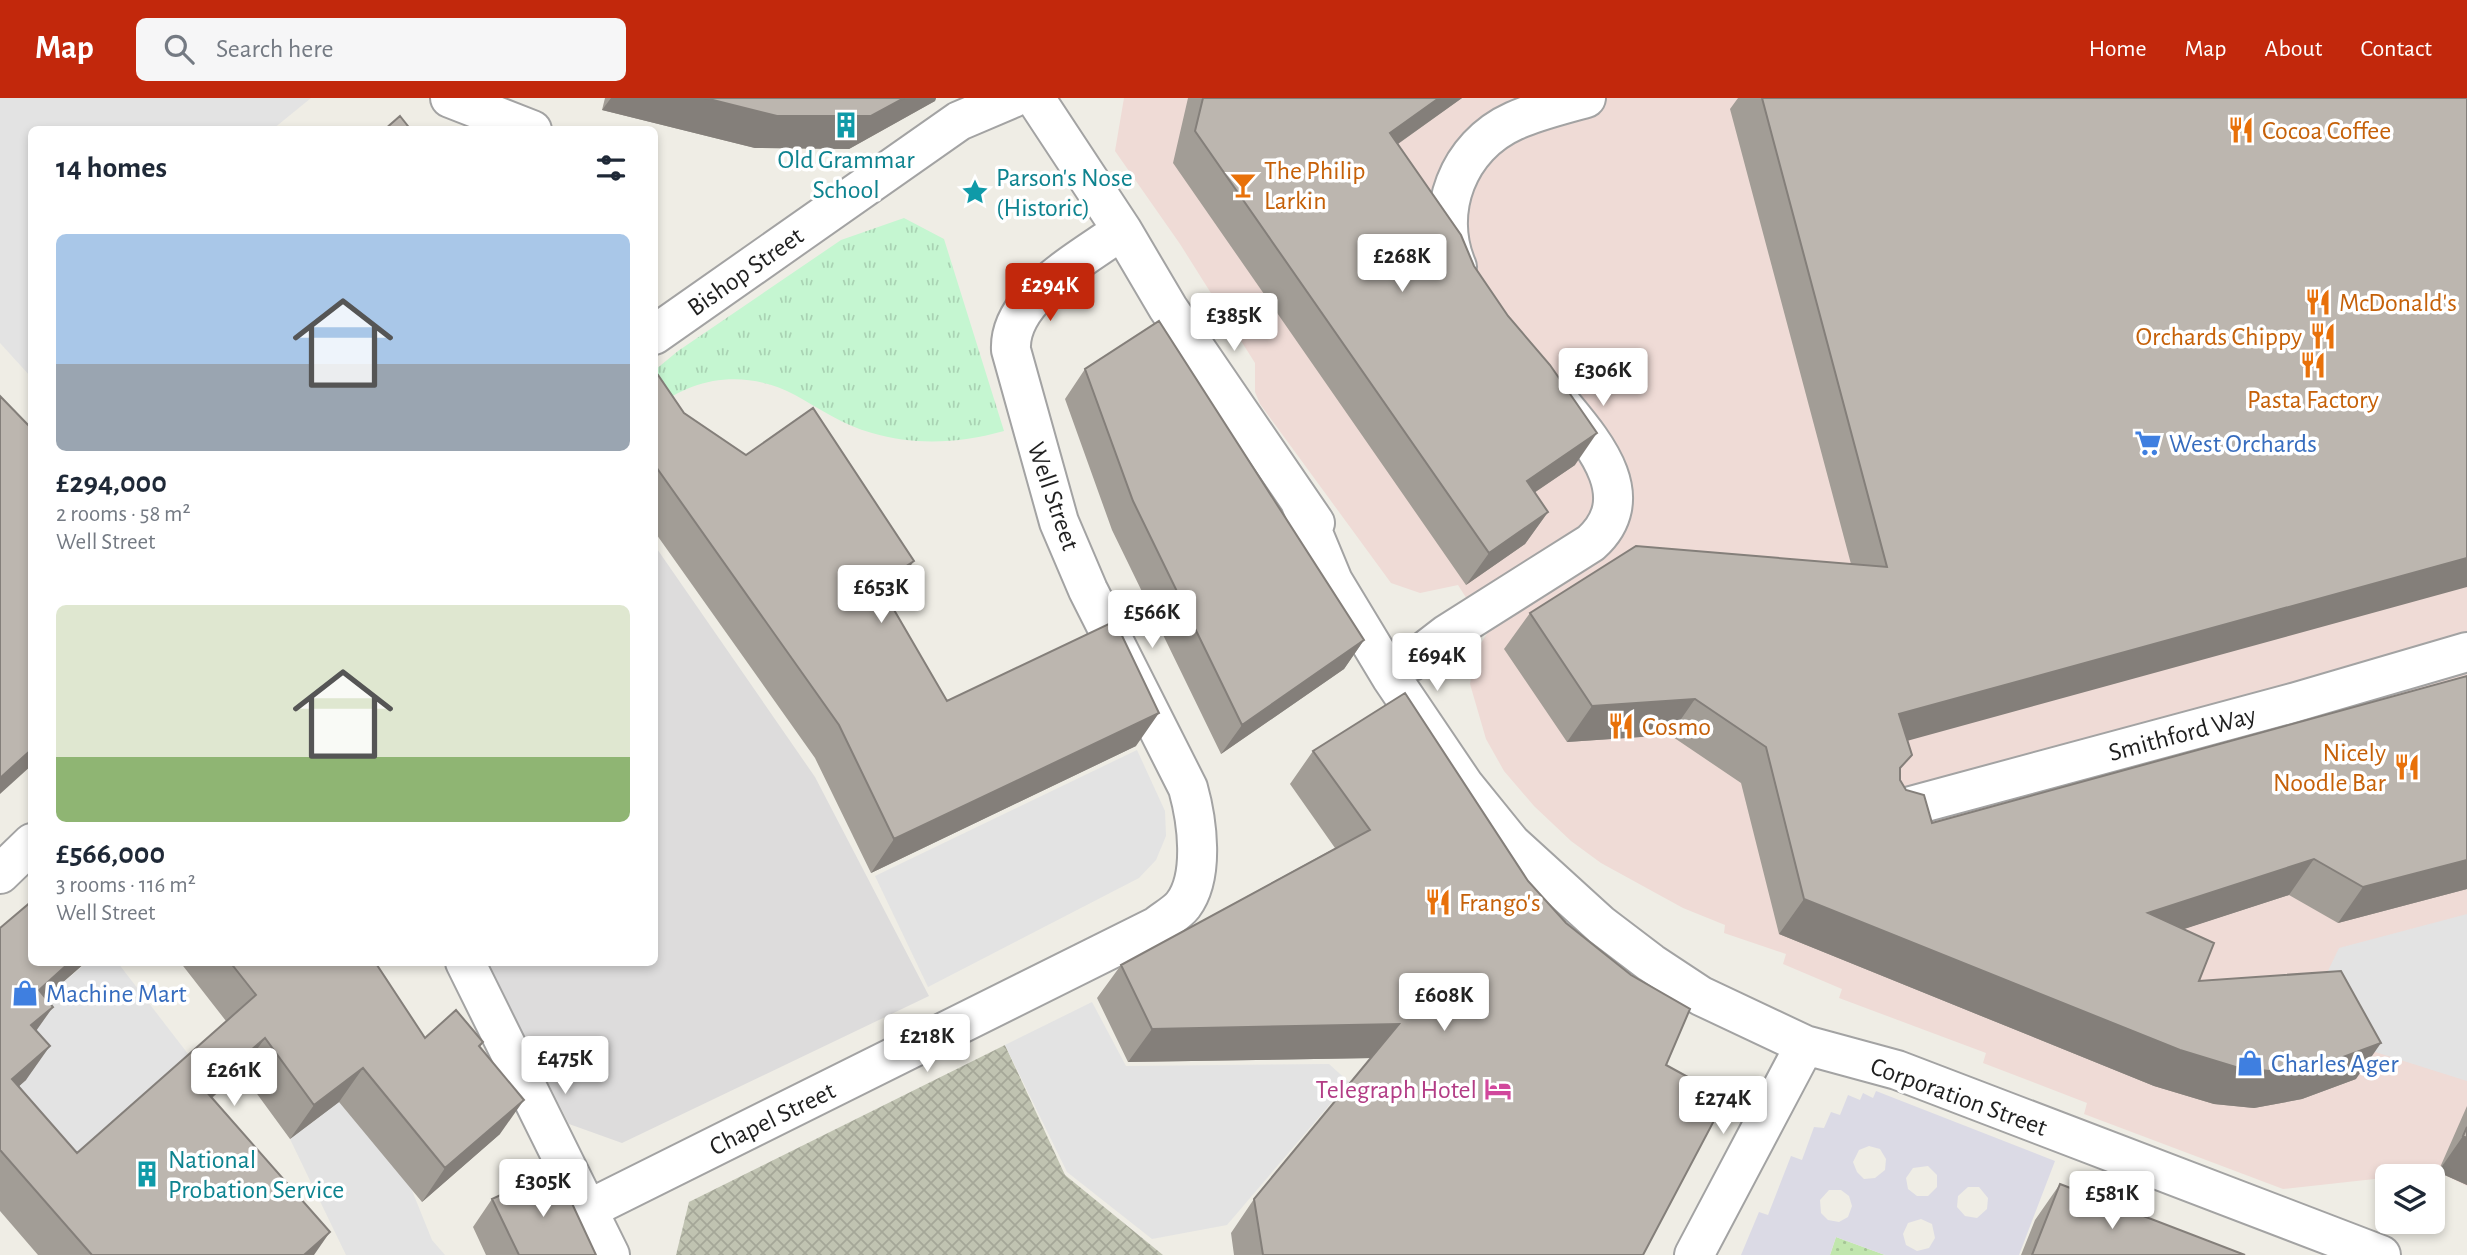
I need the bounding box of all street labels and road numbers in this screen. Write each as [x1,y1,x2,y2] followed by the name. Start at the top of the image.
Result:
[683,222,808,321] street label: Bishop Street
[1022,439,1084,554] street label: Well Street
[2106,702,2259,766] street label: Smithford Way
[1867,1053,2050,1141] street label: Corporation Street
[706,1077,839,1160] street label: Chapel Street

